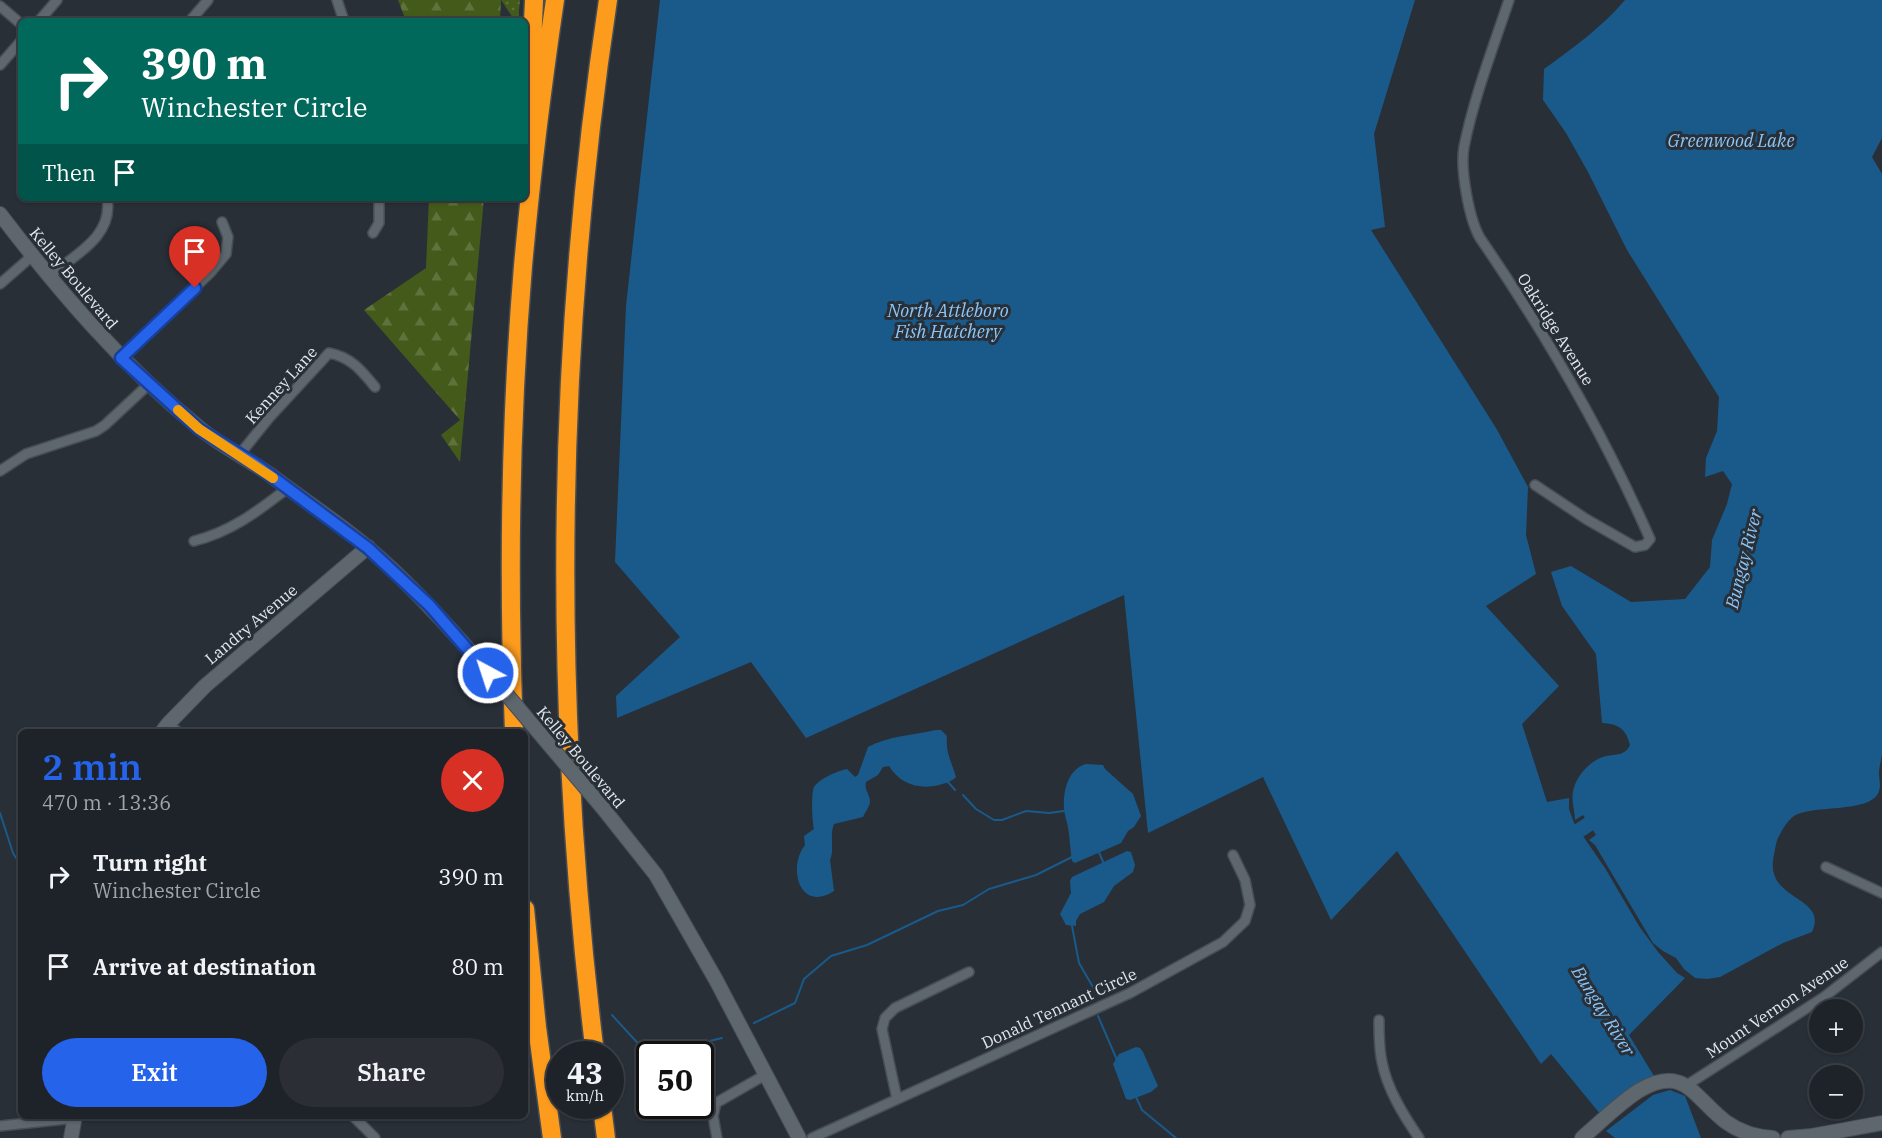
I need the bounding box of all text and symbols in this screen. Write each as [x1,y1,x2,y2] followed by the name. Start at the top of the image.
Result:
[141,36,267,91] text: 390 m
[42,42,120,120] icon: right
[141,89,367,124] text: Winchester Circle
[1668,129,1794,152] water label: Greenwood Lake
[108,156,141,189] icon: arrive
[42,158,96,187] text: Then
[26,223,123,333] street label: Kelley Boulevard
[169,226,220,288] pin
[178,235,211,268] icon: arrive
[1513,269,1599,389] street label: Oakridge Avenue
[886,299,1009,343] water label: North Attleboro Fish Hatchery
[241,342,321,428] street label: Kenney Lane
[1720,506,1767,612] water label: Bungay River
[201,580,301,668] street label: Landry Avenue
[456,641,520,705] position arrow
[533,702,630,812] street label: Kelley Boulevard
[42,743,142,790] text: 2 min
[441,749,504,812] button: close
[42,789,171,816] text: 470 m · 13:36
[93,848,207,877] text: Turn right
[42,860,75,893] icon: right
[438,862,504,891] text: 390 m
[93,877,261,904] text: Winchester Circle
[42,950,75,983] icon: arrive
[93,952,316,981] text: Arrive at destination
[452,952,504,981] text: 80 m
[1702,952,1852,1062] street label: Mount Vernon Avenue
[1566,961,1641,1061] water label: Bungay River
[978,963,1140,1053] street label: Donald Tennant Circle
[1809,999,1863,1119] map controls
[1809,999,1863,1053] button: +
[42,1038,267,1107] button: Exit
[279,1038,504,1107] button: Share
[636,1041,714,1119] speed limit sign: 50
[567,1053,603,1092] text: 43
[1809,1065,1863,1119] button: −
[566,1086,604,1105] text: km/h

